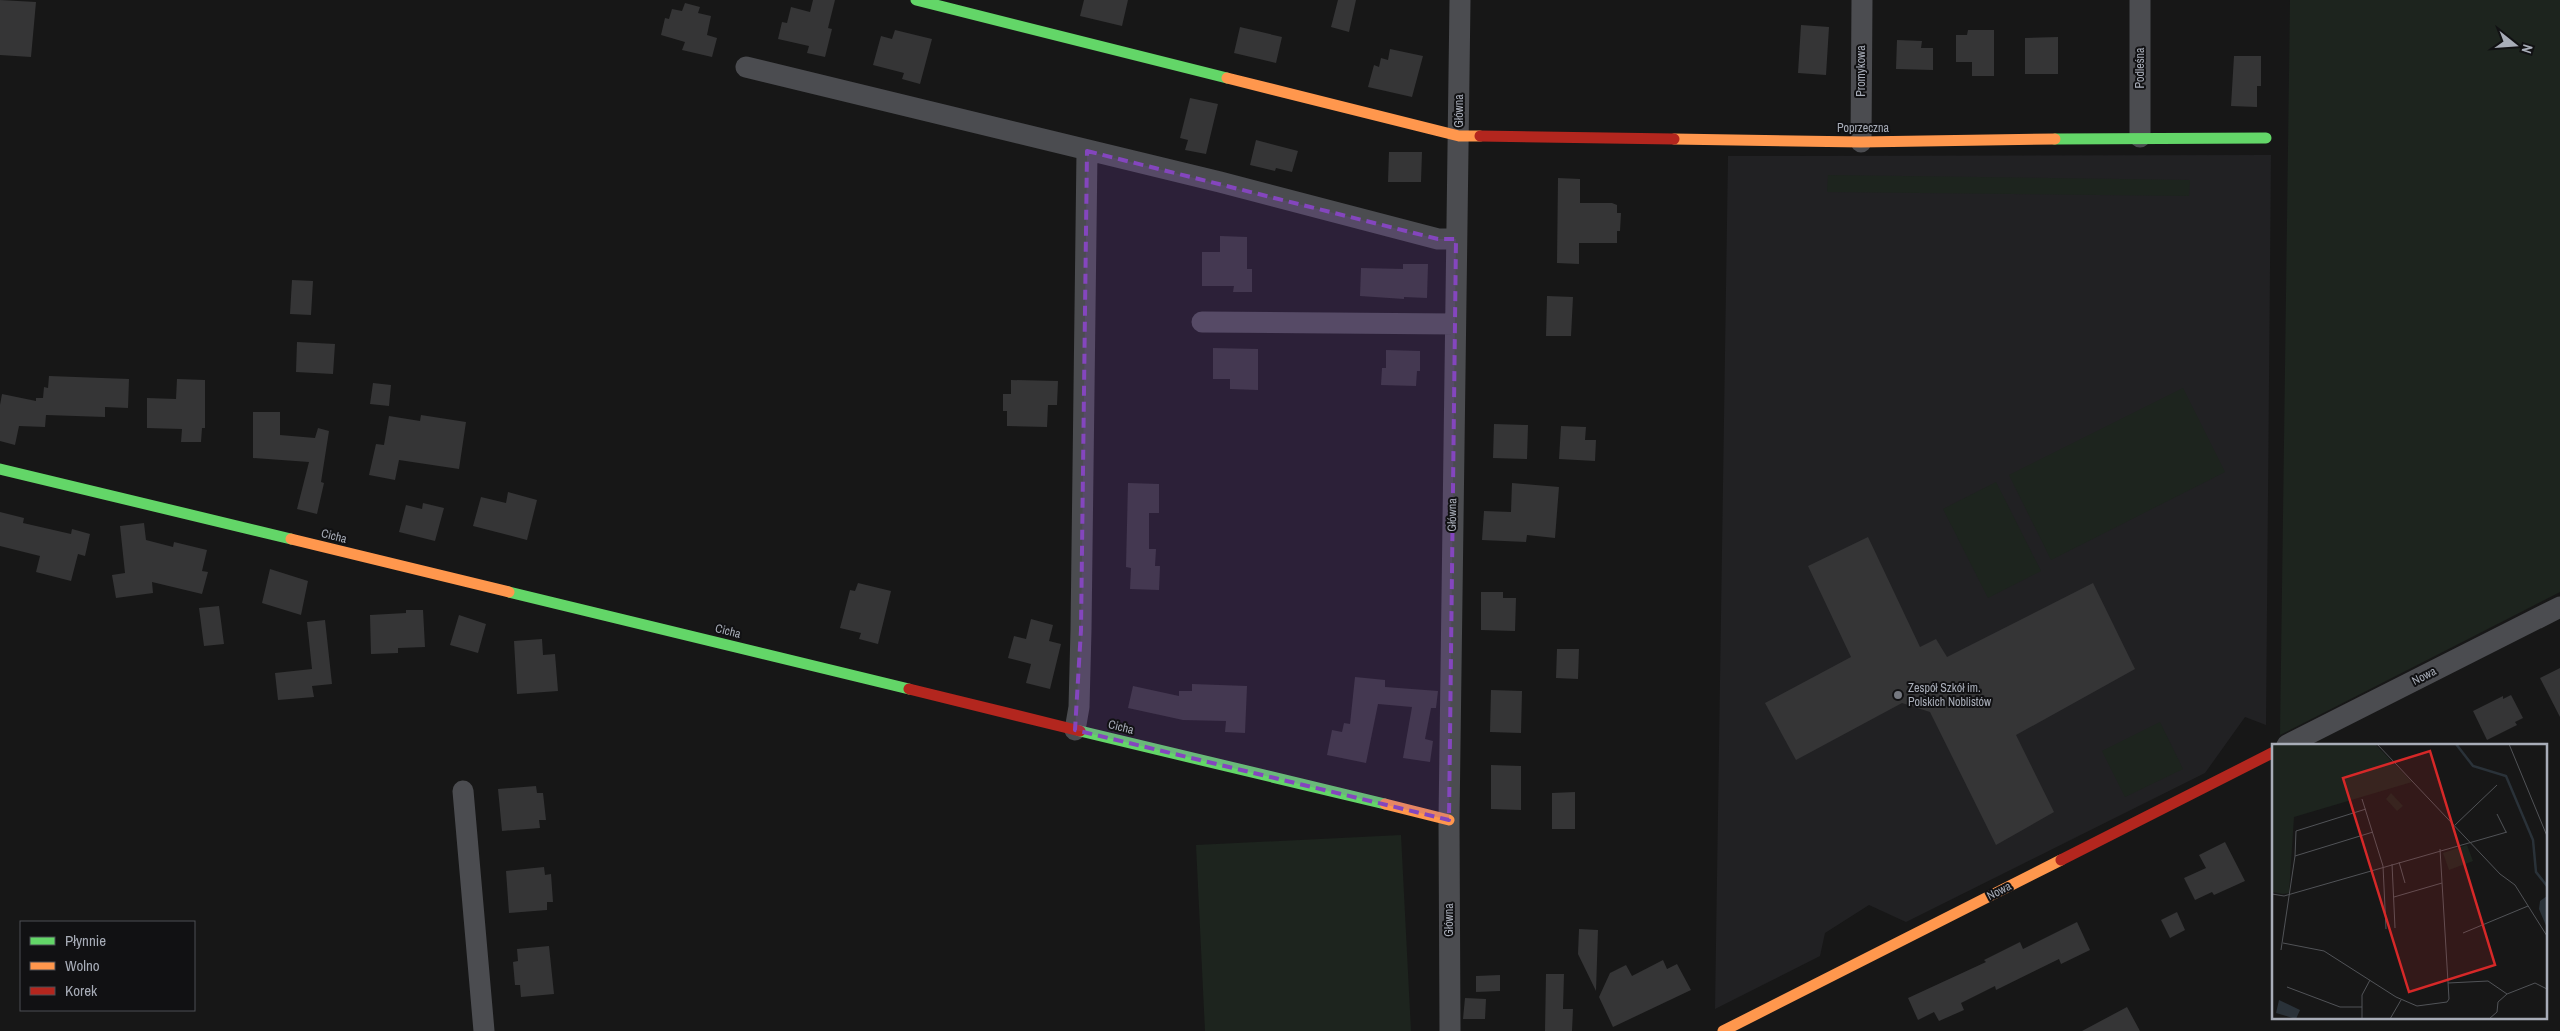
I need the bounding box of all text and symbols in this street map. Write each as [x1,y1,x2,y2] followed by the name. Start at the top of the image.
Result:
[2490,20,2540,70] north arrow
[2518,42,2537,55] text: N
[1853,45,1869,97] street label: Promykowa
[2132,47,2148,89] street label: Podleśna
[1451,94,1467,128] street label: Główna
[1837,120,1890,136] street label: Poprzeczna
[1444,498,1460,532] street label: Główna
[320,525,349,547] street label: Cicha
[714,620,743,642] street label: Cicha
[2409,663,2439,689] street label: Nowa
[1908,680,1992,710] place label: Zespół Szkół im. Polskich Noblistów
[1892,689,1904,701] marker: Zespół Szkół im. Polskich Noblistów
[1107,716,1136,738] street label: Cicha
[2272,744,2548,1018] inset map
[1984,878,2014,904] street label: Nowa
[1441,903,1457,937] street label: Główna
[20,921,195,1011] legend
[65,930,106,951] text: Płynnie
[65,955,100,976] text: Wolno
[65,980,98,1001] text: Korek

